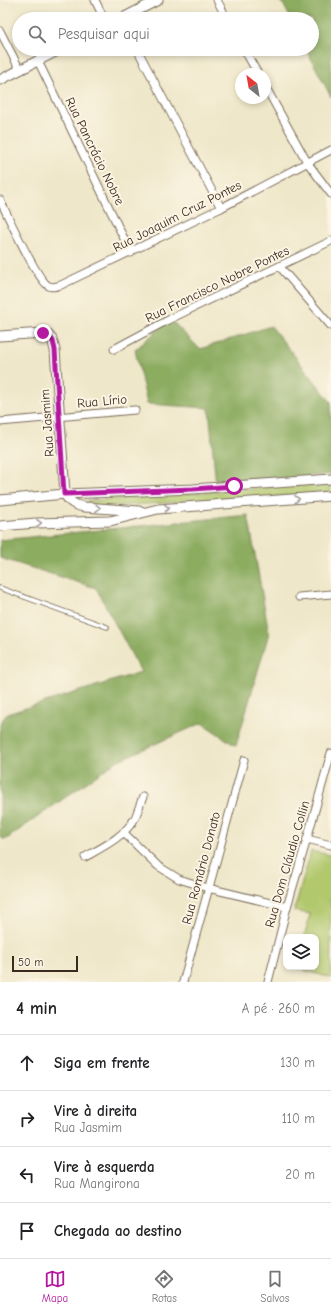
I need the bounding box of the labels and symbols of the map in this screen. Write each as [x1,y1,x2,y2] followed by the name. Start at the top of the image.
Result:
[235,68,271,104] north arrow
[62,95,128,208] street label: Rua Pancrácio Nobre
[110,177,244,255] street label: Rua Joaquim Cruz Pontes
[143,243,291,325] street label: Rua Francisco Nobre Pontes
[34,324,52,342] route end
[37,389,57,457] street label: Rua Jasmim
[76,391,128,411] street label: Rua Lírio
[225,477,243,495] route start
[294,494,300,503] one-way arrow
[95,504,101,513] one-way arrow
[164,504,170,513] one-way arrow
[36,519,42,527] one-way arrow
[262,799,312,929] street label: Rua Dom Cláudio Collin
[179,810,223,926] street label: Rua Romário Donato
[12,954,78,973] scale bar

